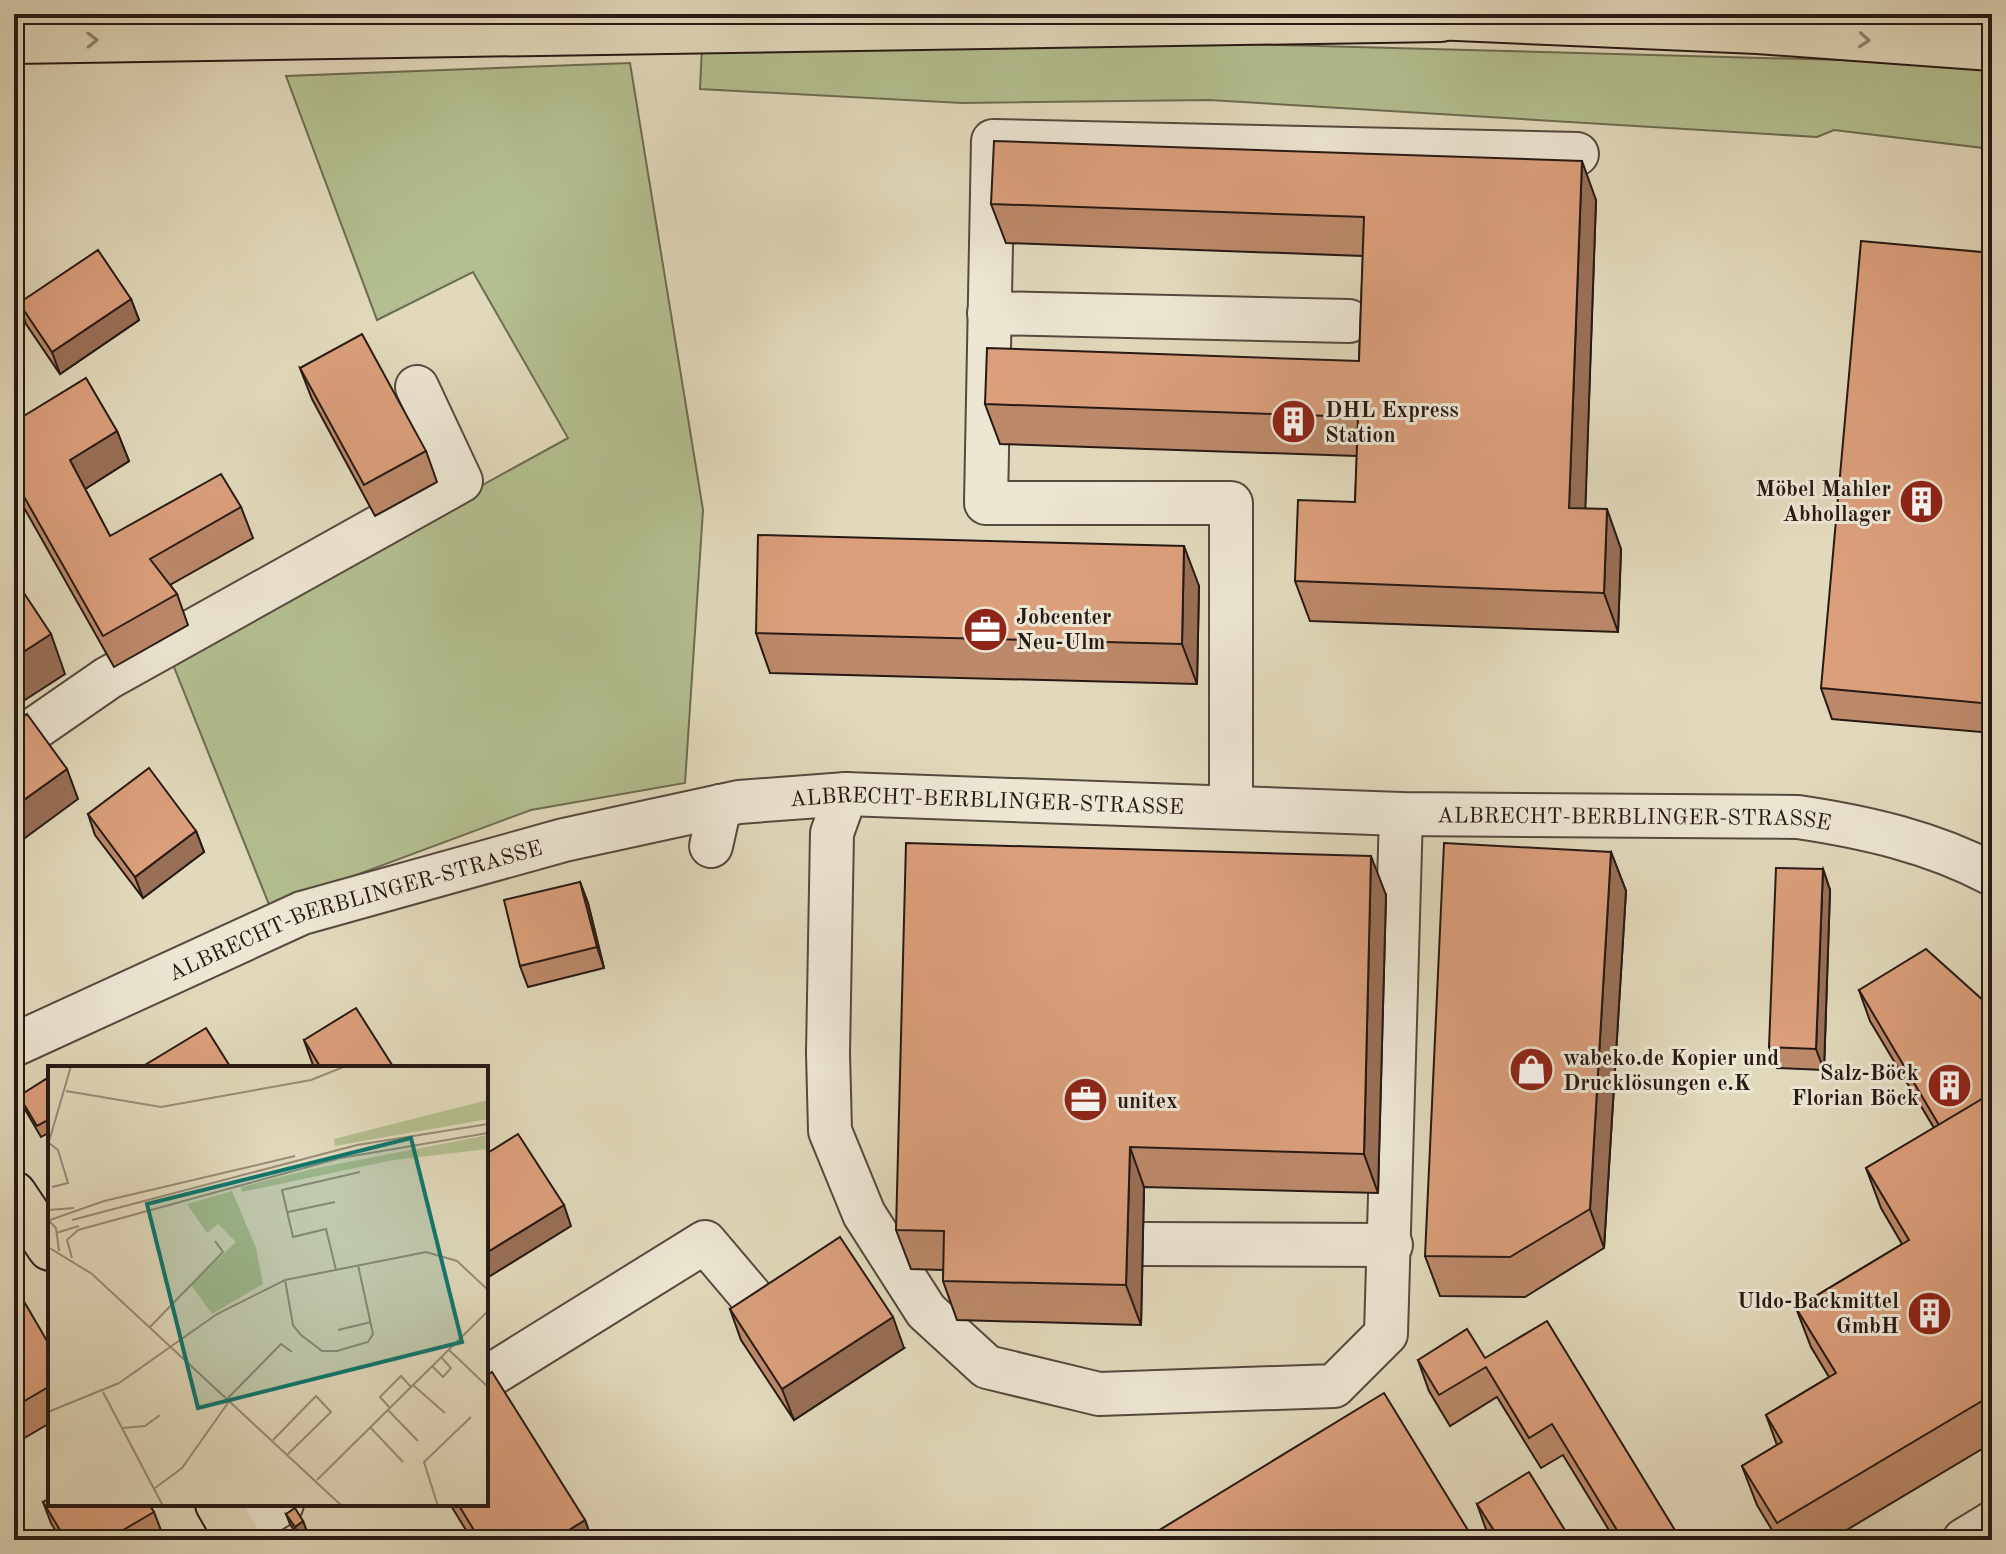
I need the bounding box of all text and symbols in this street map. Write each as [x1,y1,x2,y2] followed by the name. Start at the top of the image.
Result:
[86,31,99,49] one-way arrow
[1858,31,1871,48] one-way arrow
[1270,398,1318,446] building icon: DHL Express Station
[1325,400,1459,447] place label: DHL Express Station
[1898,477,1946,525] building icon: Möbel Mahler Abhollager
[1756,479,1891,526] place label: Möbel Mahler Abhollager
[961,605,1009,653] office icon: Jobcenter Neu-Ulm
[1016,607,1111,654] place label: Jobcenter Neu-Ulm
[789,785,1184,819] street label: ALBRECHT-BERBLINGER-STRASSE
[1437,805,1833,835] street label: ALBRECHT-BERBLINGER-STRASSE
[165,838,545,986] street label: ALBRECHT-BERBLINGER-STRASSE
[1508,1046,1556,1094] shop icon: wabeko.de Kopier und Drucklösungen e.K
[1563,1048,1779,1095] place label: wabeko.de Kopier und Drucklösungen e.K
[1926,1061,1974,1109] building icon: Salz-Böck Florian Böck
[1791,1063,1919,1110] place label: Salz-Böck Florian Böck
[48,1066,488,1506] inset map
[1062,1076,1110,1124] office icon: unitex
[1117,1091,1178,1113] place label: unitex
[1906,1289,1954,1337] building icon: Uldo-Backmittel GmbH
[1737,1291,1899,1338] place label: Uldo-Backmittel GmbH

